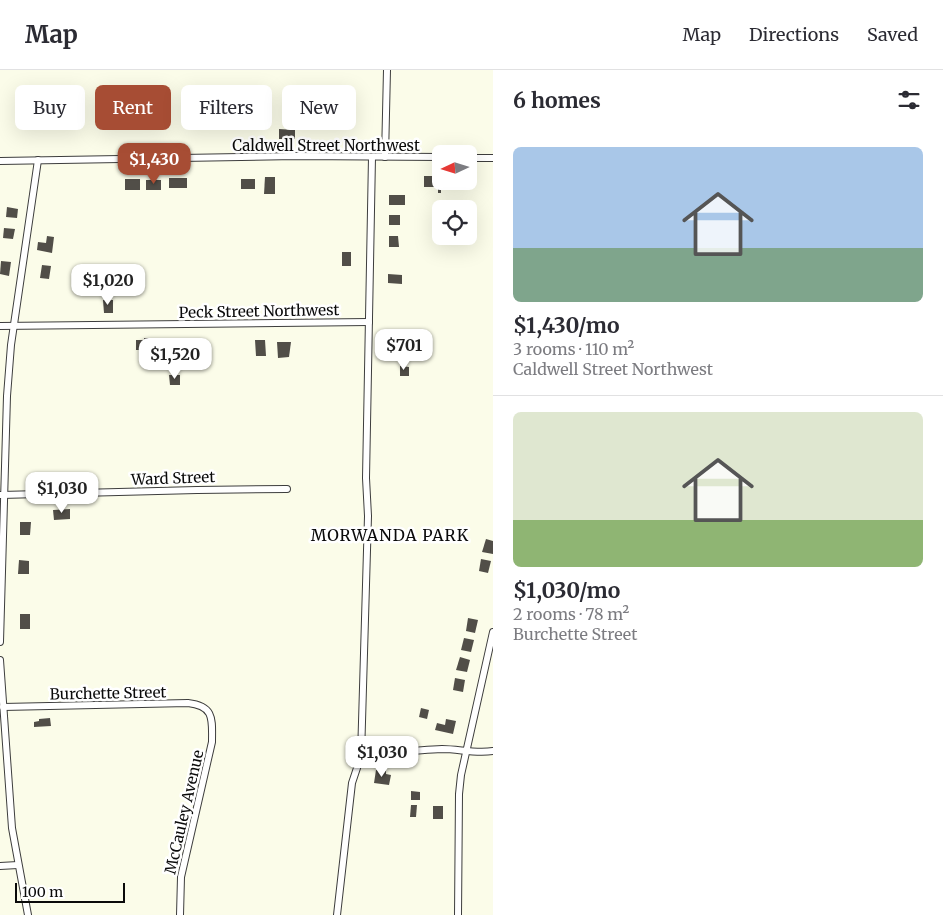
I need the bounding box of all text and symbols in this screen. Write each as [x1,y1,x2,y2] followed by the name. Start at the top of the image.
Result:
[25,19,78,50] text: Map
[683,23,721,46] text: Map
[749,23,839,46] text: Directions
[867,23,918,46] text: Saved
[15,85,85,130] chip: Buy
[95,85,171,130] chip: Rent
[181,85,272,130] chip: Filters
[282,85,356,130] chip: New
[895,86,923,114] icon: filters
[513,87,601,114] text: 6 homes
[232,136,420,155] street label: Caldwell Street Northwest
[113,142,195,185] pin: $1,430
[432,145,478,190] north arrow
[432,145,477,245] map controls
[129,149,179,169] text: $1,430
[673,179,763,269] icon: home
[432,200,477,245] button: locate
[67,264,149,306] pin: $1,020
[82,270,134,290] text: $1,020
[179,300,340,322] street label: Peck Street Northwest
[513,312,619,339] text: $1,430/mo
[374,328,434,371] pin: $701
[386,335,422,355] text: $701
[134,338,216,380] pin: $1,520
[513,339,634,359] text: 3 rooms · 110 m²
[150,344,200,364] text: $1,520
[513,359,713,379] text: Caldwell Street Northwest
[673,445,763,535] icon: home
[130,467,216,489] street label: Ward Street
[21,472,103,514] pin: $1,030
[36,478,88,498] text: $1,030
[311,525,469,545] district label: MORWANDA PARK
[513,577,620,604] text: $1,030/mo
[513,604,629,624] text: 2 rooms · 78 m²
[513,624,637,644] text: Burchette Street
[50,682,167,704] street label: Burchette Street
[341,736,423,778] pin: $1,030
[356,742,408,762] text: $1,030
[160,748,208,876] street label: McCauley Avenue
[15,880,125,903] scale bar
[22,883,63,901] text: 100 m

